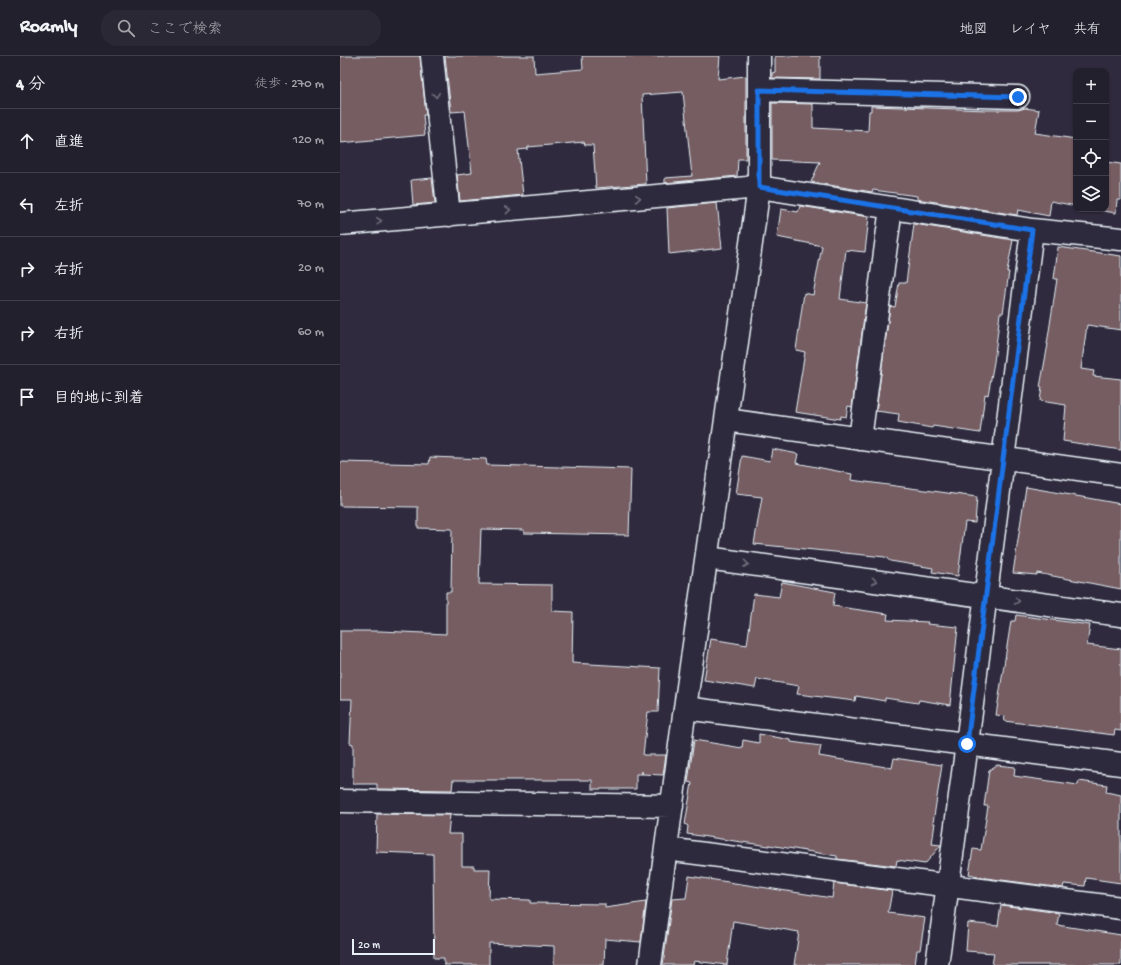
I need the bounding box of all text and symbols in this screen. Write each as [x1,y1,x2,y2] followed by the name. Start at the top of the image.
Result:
[101,10,381,46] search box
[20,16,77,39] text: Roamly
[115,17,137,39] icon: search
[147,21,222,39] text: ここで検索
[960,22,988,39] text: 地図
[1010,22,1051,39] text: レイヤ
[1073,22,1101,39] text: 共有
[1073,68,1109,212] map controls
[1073,68,1109,104] button: +
[16,76,45,96] text: 4 分
[255,77,324,92] text: 徒歩 · 270 m
[1009,88,1027,106] route end
[431,92,440,98] one-way arrow
[1073,104,1109,140] button: −
[16,130,38,152] icon: ahead
[293,133,324,148] text: 120 m
[54,134,84,152] text: 直進
[1073,140,1109,176] button: locate
[1073,176,1109,212] button: layers
[16,194,38,216] icon: left
[635,194,641,203] one-way arrow
[298,197,324,212] text: 70 m
[54,198,84,216] text: 左折
[505,205,511,214] one-way arrow
[376,217,382,226] one-way arrow
[16,258,38,280] icon: right
[298,261,324,276] text: 20 m
[54,262,84,280] text: 右折
[16,322,38,344] icon: right
[298,325,324,340] text: 60 m
[54,326,84,344] text: 右折
[16,386,38,408] icon: arrive
[54,390,144,408] text: 目的地に到着
[743,559,749,568] one-way arrow
[871,576,878,585] one-way arrow
[1014,596,1020,605] one-way arrow
[958,735,976,753] route start
[352,937,435,956] scale bar
[358,940,380,952] text: 20 m

